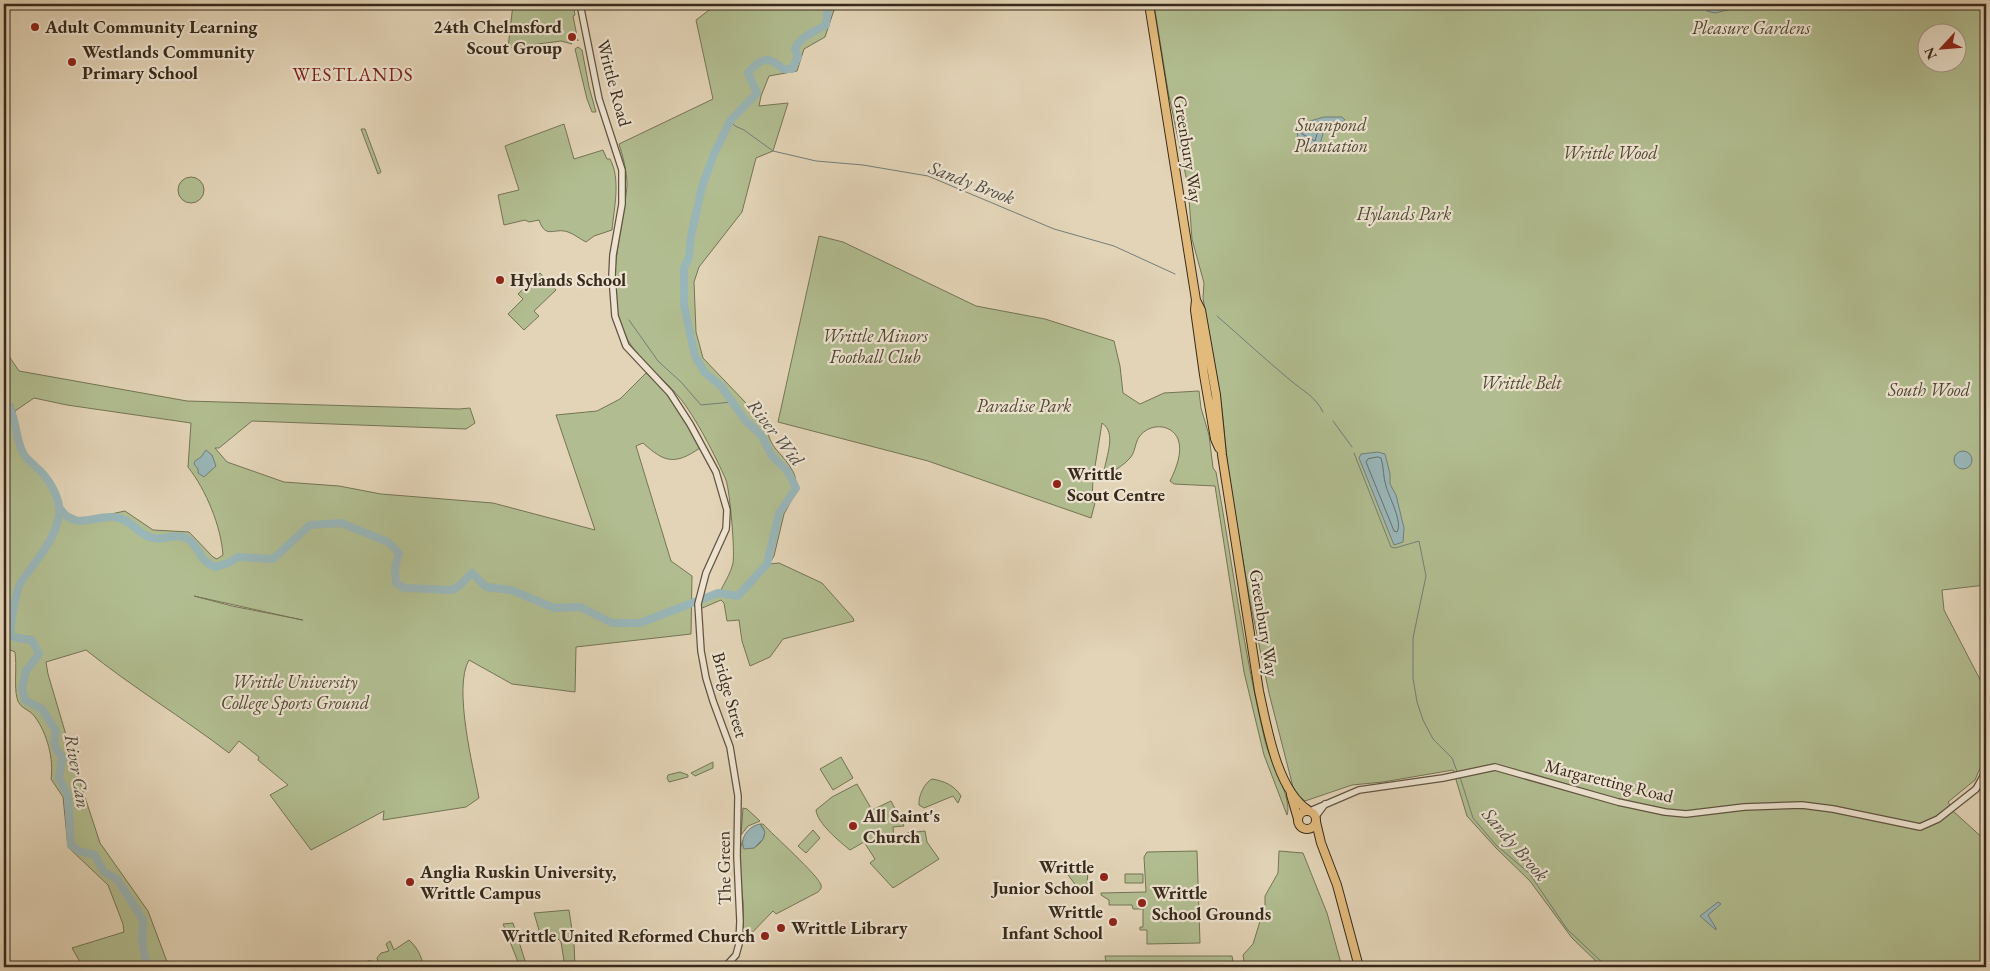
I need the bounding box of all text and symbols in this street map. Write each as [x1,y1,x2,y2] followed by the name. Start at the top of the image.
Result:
[44,15,259,38] place label: Adult Community Learning
[433,15,562,59] place label: 24th Chelmsford Scout Group
[1692,16,1811,39] park label: Pleasure Gardens
[29,21,41,33] marker: Adult Community Learning
[1918,22,1968,72] north arrow
[566,31,578,43] marker: 24th Chelmsford Scout Group
[592,37,637,130] street label: Writtle Road
[82,40,255,84] place label: Westlands Community Primary School
[1919,44,1941,63] text: N
[66,56,78,68] marker: Westlands Community Primary School
[292,62,414,87] district label: WESTLANDS
[1169,94,1208,204] street label: Greenbury Way
[1294,113,1368,157] park label: Swanpond Plantation
[1563,141,1658,164] park label: Writtle Wood
[924,154,1019,210] water label: Sandy Brook
[1356,202,1451,226] park label: Hylands Park
[510,268,626,291] place label: Hylands School
[494,274,506,286] marker: Hylands School
[822,324,929,368] park label: Writtle Minors Football Club
[1480,371,1562,394] park label: Writtle Belt
[1887,378,1971,401] park label: South Wood
[742,394,810,471] water label: River Wid
[977,394,1071,417] park label: Paradise Park
[1067,462,1166,506] place label: Writtle Scout Centre
[1051,478,1063,490] marker: Writtle Scout Centre
[1245,568,1284,678] street label: Greenbury Way
[707,649,754,741] street label: Bridge Street
[221,670,370,715] park label: Writtle University College Sports Ground
[59,732,96,810] water label: River Can
[1543,753,1677,808] street label: Margaretting Road
[1476,801,1555,887] water label: Sandy Brook
[862,804,940,848] place label: All Saint's Church
[847,820,859,832] marker: All Saint's Church
[711,830,736,905] street label: The Green
[990,855,1094,899] place label: Writtle Junior School
[419,860,617,904] place label: Anglia Ruskin University, Writtle Campus
[1098,871,1110,883] marker: Writtle Junior School
[404,876,416,888] marker: Anglia Ruskin University, Writtle Campus
[1152,881,1271,925] place label: Writtle School Grounds
[1136,897,1148,909] marker: Writtle School Grounds
[1002,900,1103,944] place label: Writtle Infant School
[791,916,908,939] place label: Writtle Library
[1107,916,1119,928] marker: Writtle Infant School
[775,922,787,934] marker: Writtle Library
[501,924,755,947] place label: Writtle United Reformed Church
[759,930,771,942] marker: Writtle United Reformed Church

